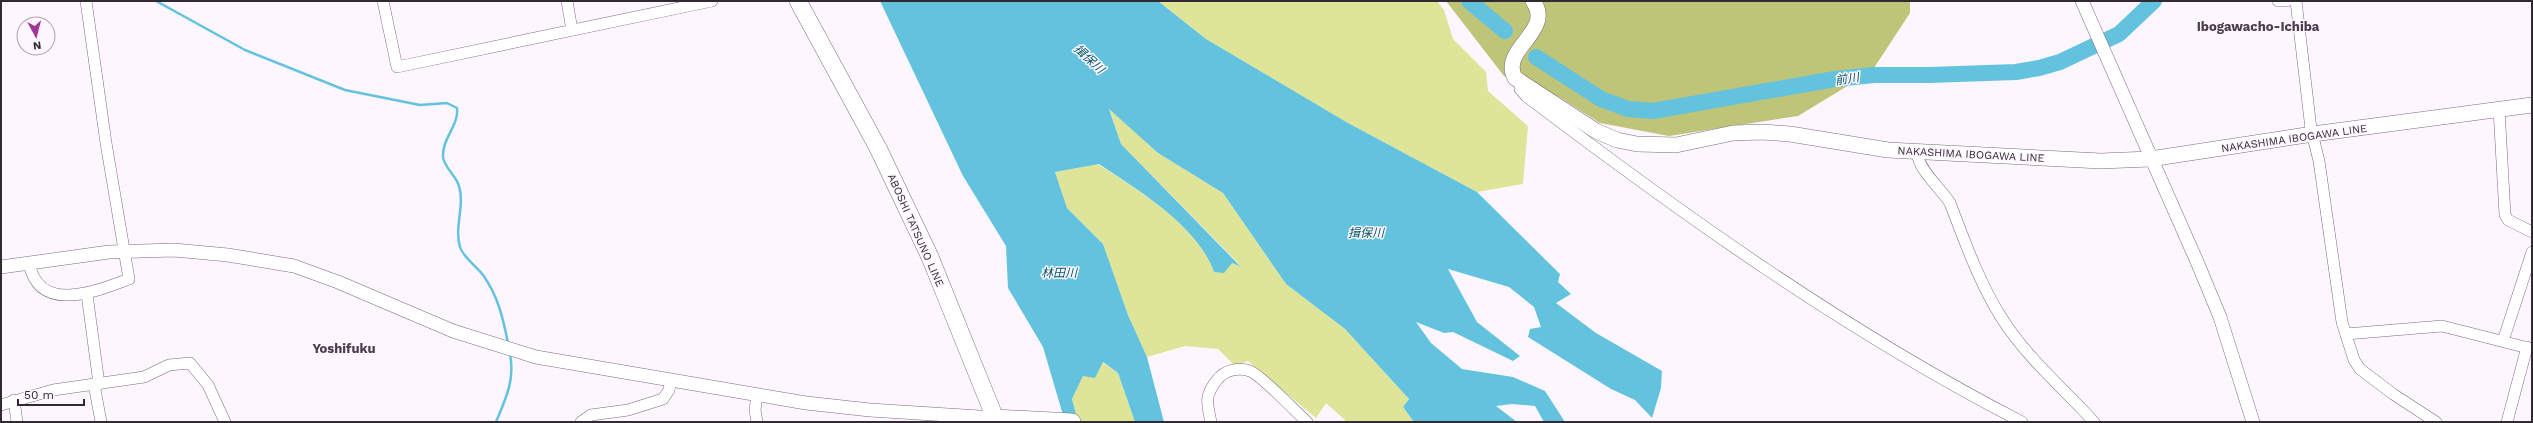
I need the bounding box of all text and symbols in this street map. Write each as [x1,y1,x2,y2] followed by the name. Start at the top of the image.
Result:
[16,16,56,56] north arrow
[2197,19,2320,34] district label: Ibogawacho-Ichiba
[32,38,42,52] text: N
[1071,42,1108,78] water label: 揖保川
[1834,70,1862,88] water label: 前川
[2220,122,2368,155] street label: NAKASHIMA IBOGAWA LINE
[1897,144,2045,165] street label: NAKASHIMA IBOGAWA LINE
[885,172,946,289] street label: ABOSHI TATSUNO LINE
[1348,226,1386,240] water label: 揖保川
[1041,266,1079,280] water label: 林田川
[312,341,376,356] district label: Yoshifuku
[18,381,84,407] scale bar
[24,388,54,402] text: 50 m

